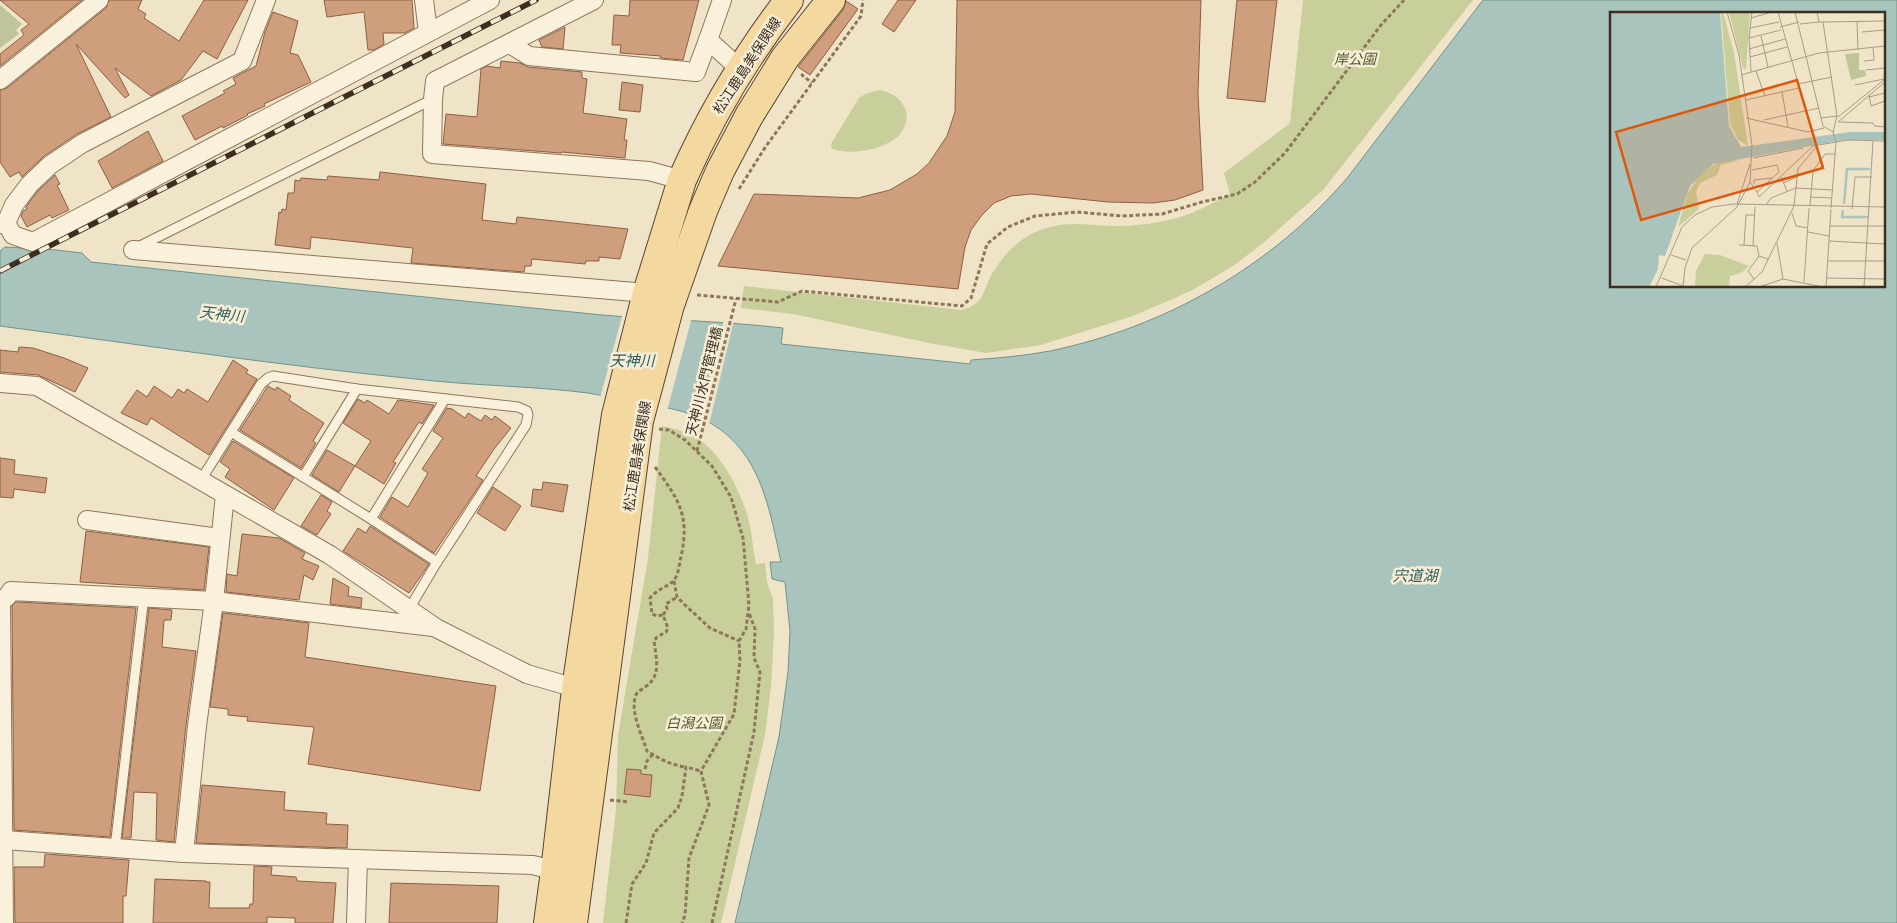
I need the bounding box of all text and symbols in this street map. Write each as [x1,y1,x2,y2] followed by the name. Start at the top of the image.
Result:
[1610,12,1884,288] inset map
[707,13,785,117] street label: 松江鹿島美保関線
[1334,48,1378,68] park label: 岸公園
[198,299,248,327] water label: 天神川
[680,324,726,438] street label: 天神川水門管理橋
[609,348,656,371] water label: 天神川
[617,399,655,513] street label: 松江鹿島美保関線
[1392,563,1439,586] water label: 宍道湖
[666,712,724,732] park label: 白潟公園

